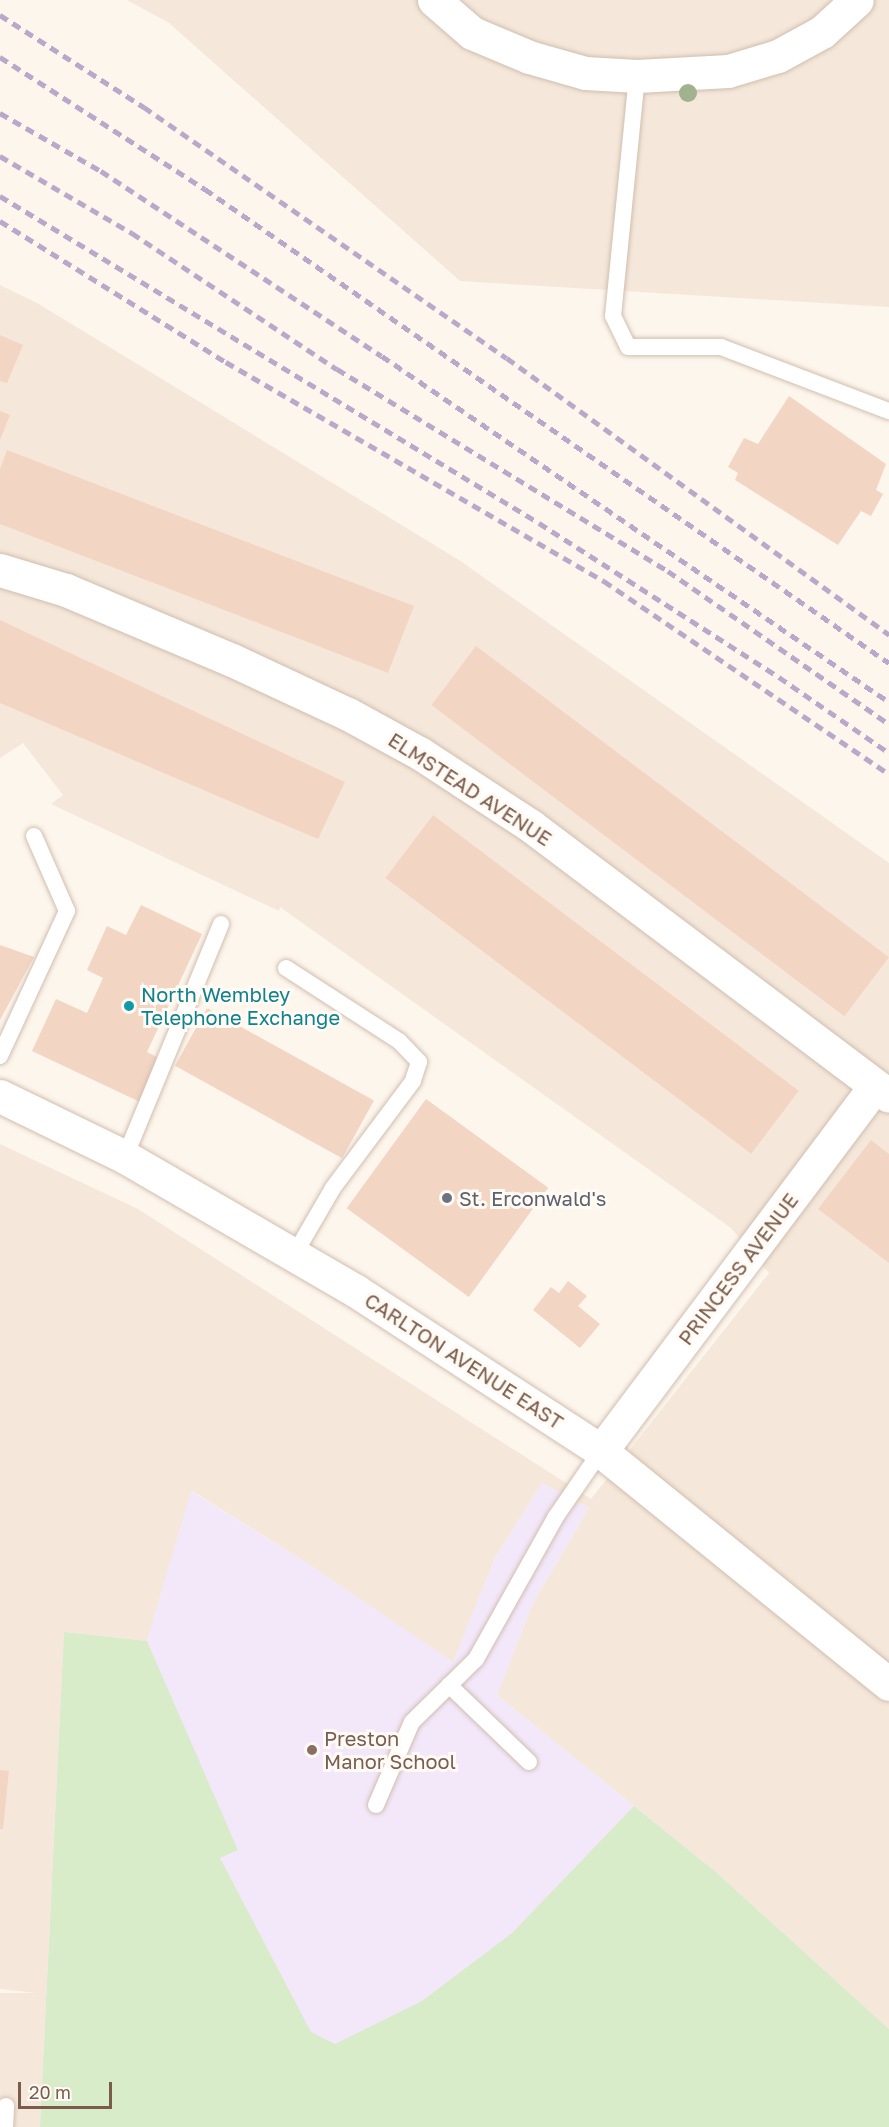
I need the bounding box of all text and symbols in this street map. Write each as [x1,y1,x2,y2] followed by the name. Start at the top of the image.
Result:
[384,727,556,851] street label: ELMSTEAD AVENUE
[141,982,340,1029] place label: North Wembley Telephone Exchange
[122,999,136,1013] marker: North Wembley Telephone Exchange
[459,1186,606,1210] place label: St. Erconwald's
[673,1188,803,1350] street label: PRINCESS AVENUE
[440,1191,454,1205] marker: St. Erconwald's
[360,1288,568,1434] street label: CARLTON AVENUE EAST
[324,1726,456,1773] place label: Preston Manor School
[305,1743,319,1757] marker: Preston Manor School
[21,2070,116,2108] scale bar
[29,2081,71,2103] text: 20 m

